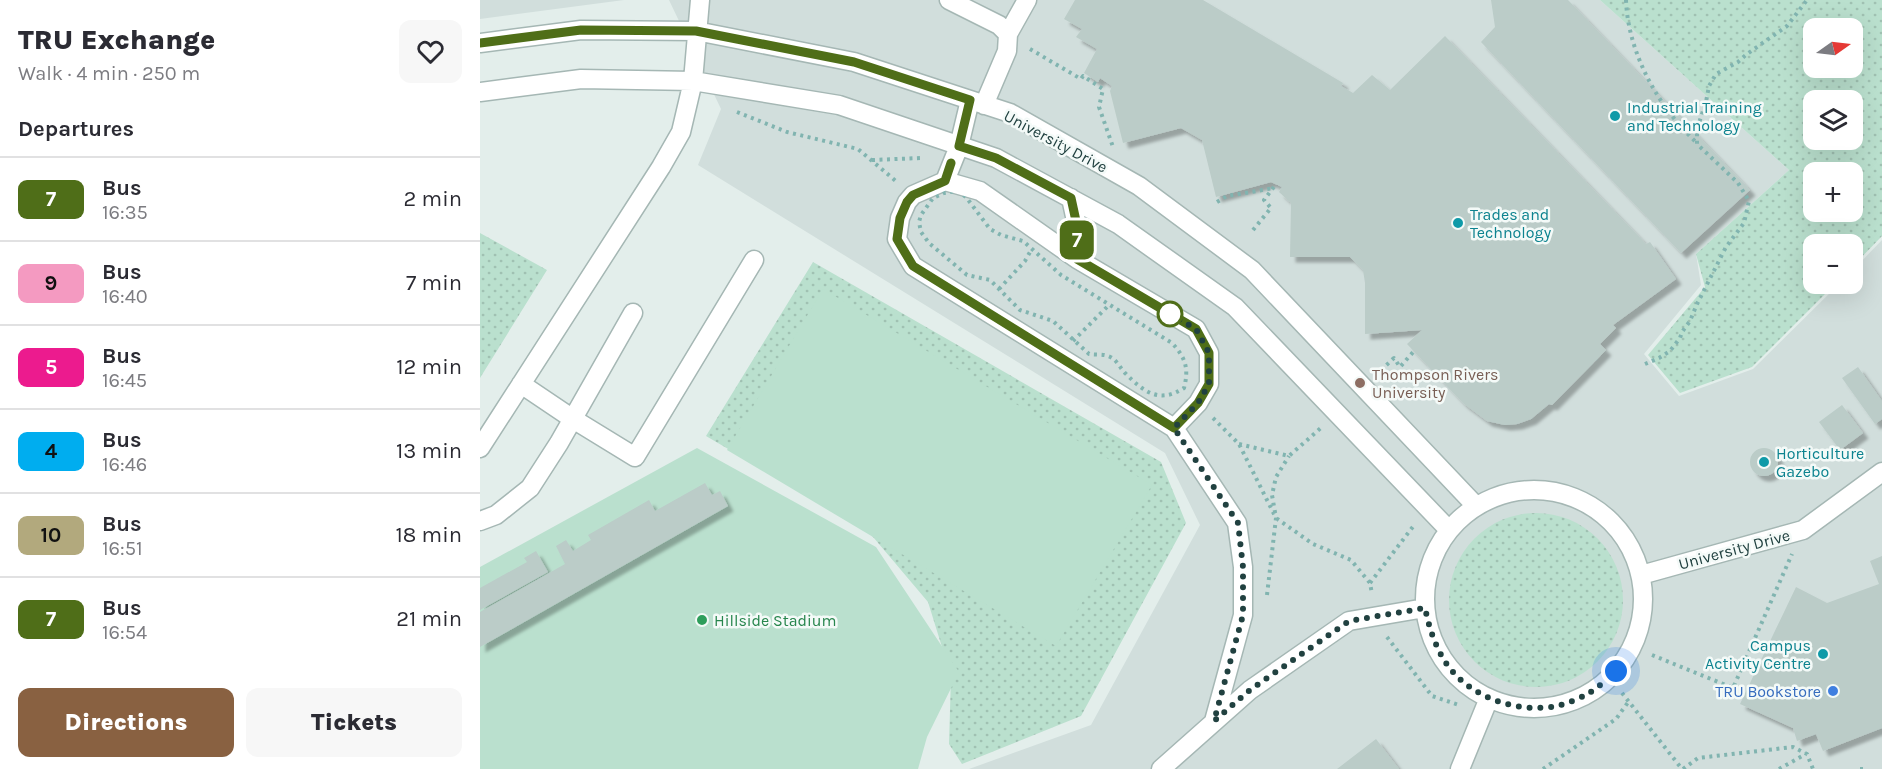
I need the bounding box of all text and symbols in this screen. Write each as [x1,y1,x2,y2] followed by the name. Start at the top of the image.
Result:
[1803,18,1863,78] north arrow
[1803,18,1863,294] map controls
[399,20,462,83] button: heart
[18,23,215,56] text: TRU Exchange
[18,62,200,85] text: Walk · 4 min · 250 m
[1803,90,1863,150] button: layers
[1627,98,1762,135] place label: Industrial Training and Technology
[1001,106,1111,177] street label: University Drive
[1608,109,1622,123] marker: Industrial Training and Technology
[18,116,134,142] text: Departures
[1803,162,1863,222] button: +
[102,175,142,201] text: Bus
[404,186,462,212] text: 2 min
[46,187,56,211] text: 7
[102,201,148,224] text: 16:35
[1470,205,1552,242] place label: Trades and Technology
[1451,216,1465,230] marker: Trades and Technology
[1058,220,1096,260] line badge: 7
[1072,228,1082,252] text: 7
[1803,234,1863,294] button: −
[102,259,142,285] text: Bus
[406,270,462,296] text: 7 min
[45,271,57,295] text: 9
[102,285,148,308] text: 16:40
[1157,301,1183,327] unlabelled marker
[102,343,142,369] text: Bus
[396,354,462,380] text: 12 min
[45,355,57,379] text: 5
[1372,365,1498,402] place label: Thompson Rivers University
[102,369,147,392] text: 16:45
[1353,376,1367,390] marker: Thompson Rivers University
[102,427,142,453] text: Bus
[396,438,462,464] text: 13 min
[45,439,57,463] text: 4
[1776,444,1864,481] place label: Horticulture Gazebo
[102,453,147,476] text: 16:46
[1757,455,1771,469] marker: Horticulture Gazebo
[102,511,142,537] text: Bus
[396,522,462,548] text: 18 min
[41,523,61,547] text: 10
[1676,525,1792,574] street label: University Drive
[102,537,143,560] text: 16:51
[102,595,142,621] text: Bus
[396,606,462,632] text: 21 min
[46,607,56,631] text: 7
[714,611,837,630] place label: Hillside Stadium
[695,613,709,627] marker: Hillside Stadium
[102,621,147,644] text: 16:54
[1705,636,1811,673] place label: Campus Activity Centre
[1816,647,1830,661] marker: Campus Activity Centre
[1601,656,1631,686] your location
[1715,682,1821,701] place label: TRU Bookstore
[1826,684,1840,698] marker: TRU Bookstore
[18,688,234,757] button: Directions
[246,688,462,757] button: Tickets

